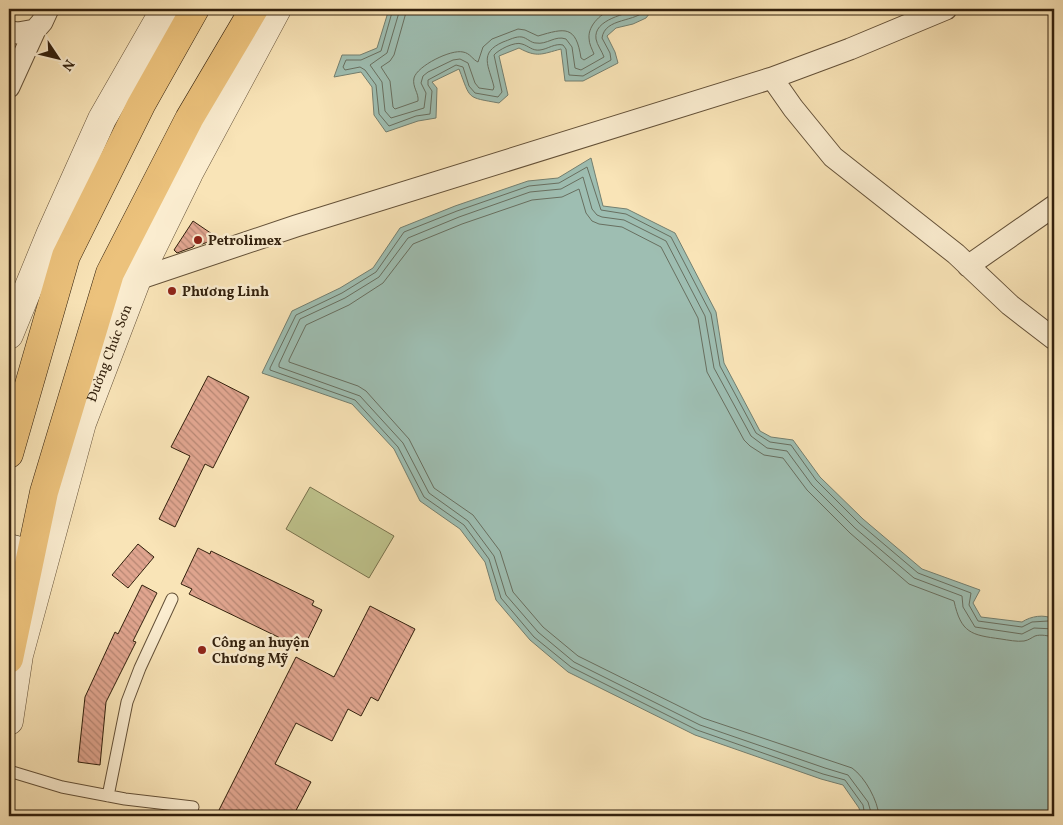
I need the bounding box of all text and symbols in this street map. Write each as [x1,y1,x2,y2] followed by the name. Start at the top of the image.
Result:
[32,32,82,82] north arrow
[57,55,78,74] text: N
[208,232,282,251] place label: Petrolimex
[192,234,204,246] marker: Petrolimex
[182,283,269,302] place label: Phương Linh
[166,285,178,297] marker: Phương Linh
[83,302,137,405] street label: Đường Chúc Sơn
[212,634,309,669] place label: Công an huyện Chương Mỹ
[196,644,208,656] marker: Công an huyện Chương Mỹ

